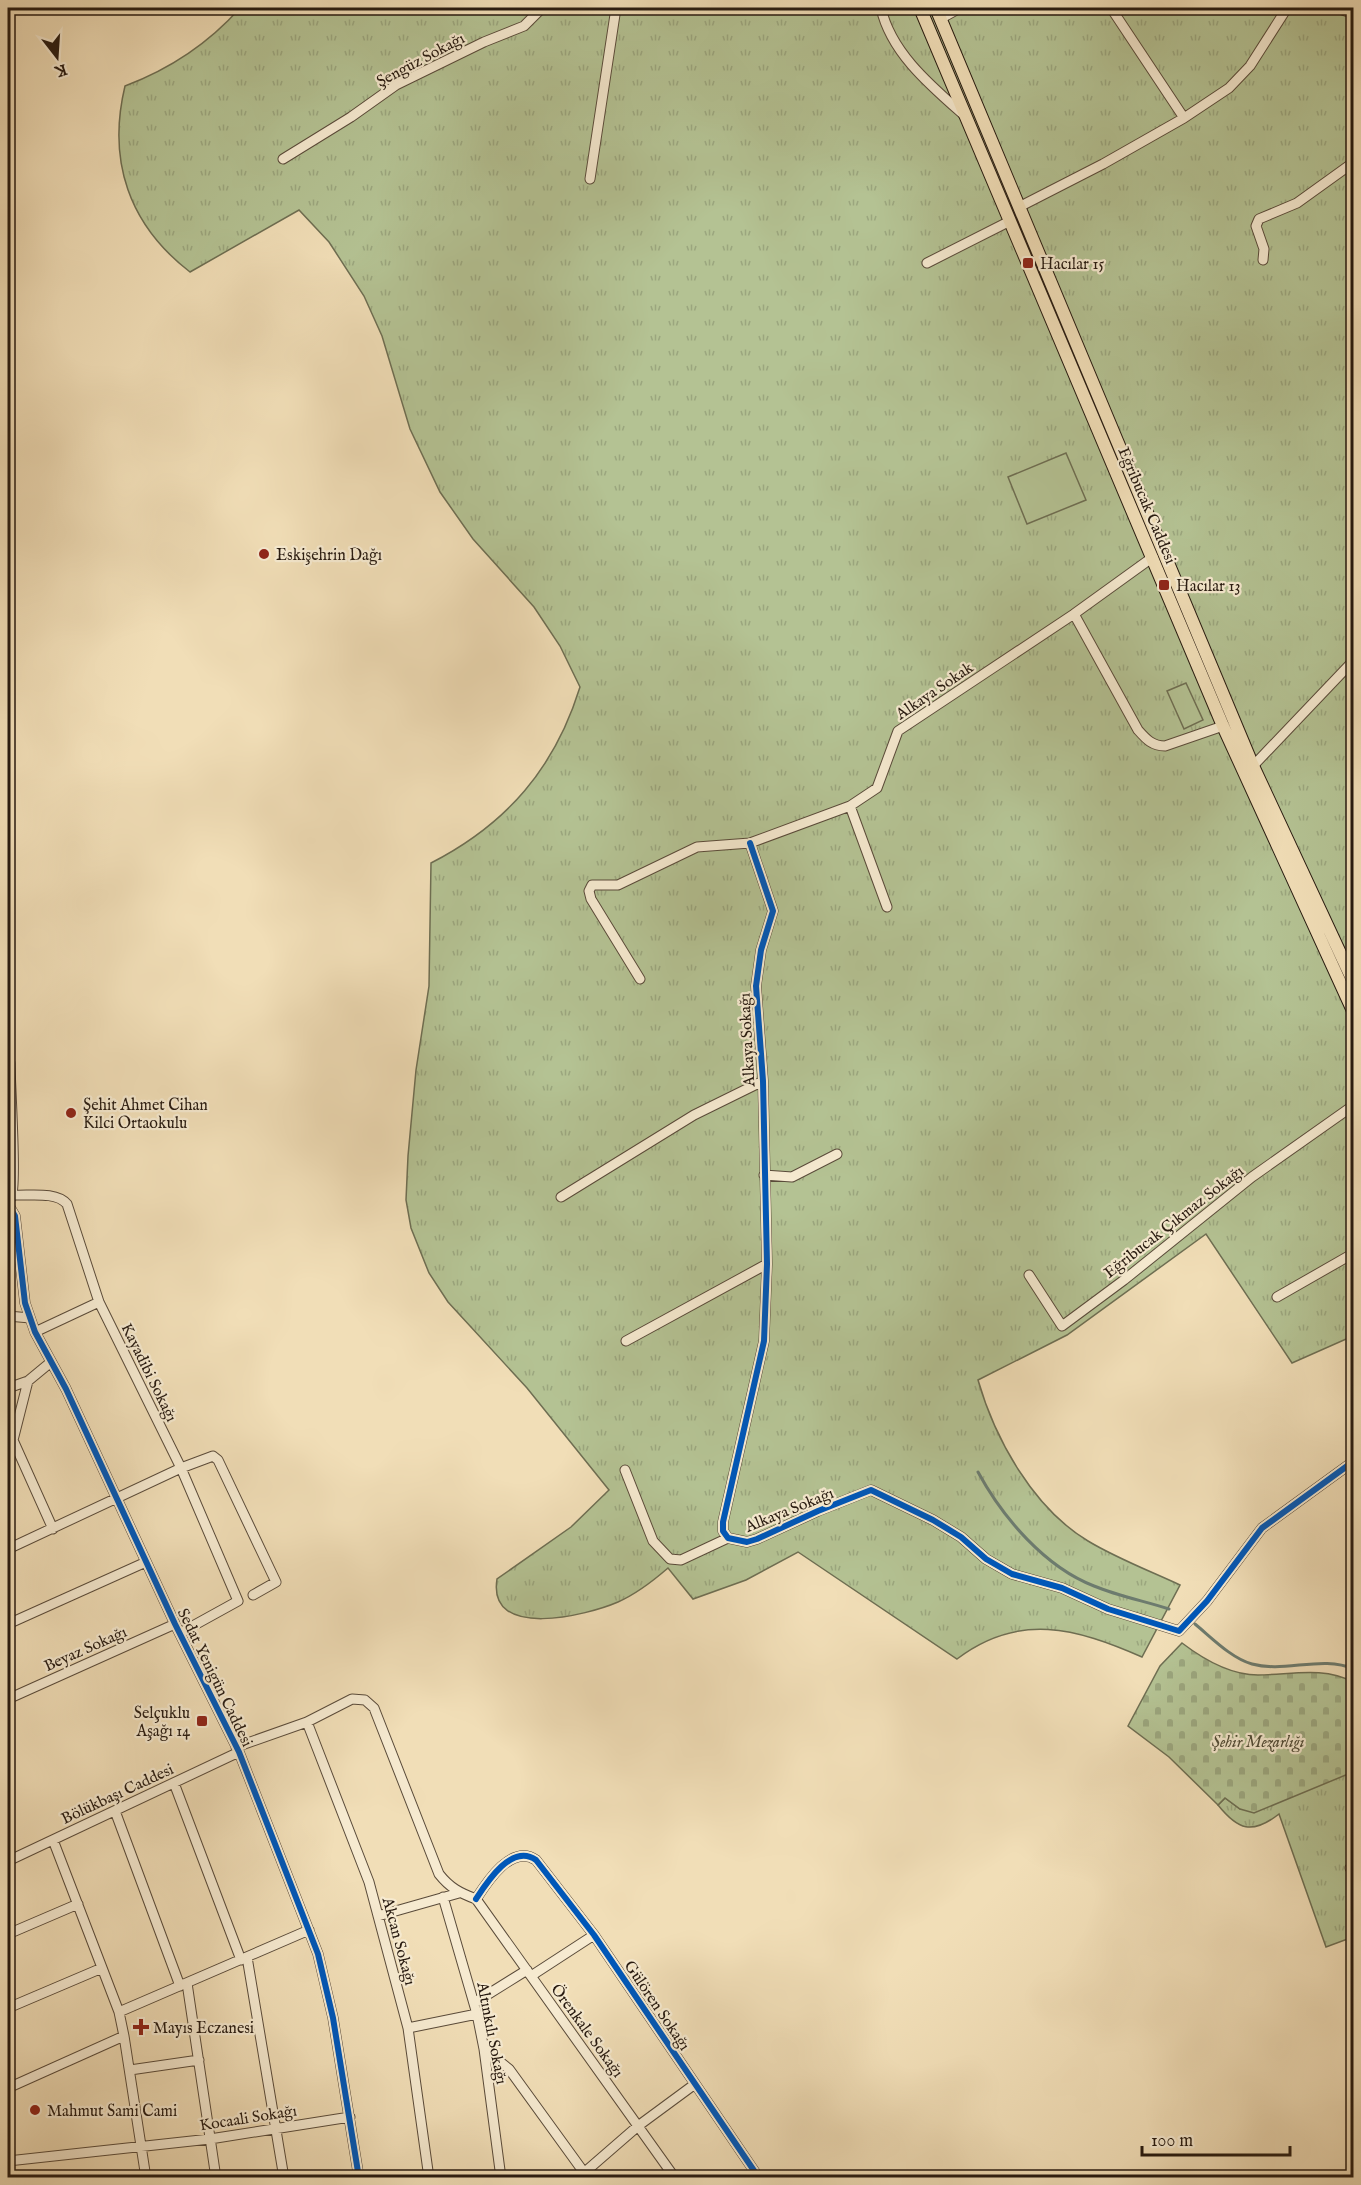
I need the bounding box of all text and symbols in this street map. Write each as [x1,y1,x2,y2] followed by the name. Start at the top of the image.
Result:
[27,27,87,87] north arrow
[373,29,469,92] street label: Şengüz Sokağı
[51,58,69,81] text: K
[1040,255,1104,275] place label: Hacılar 15
[1021,256,1035,270] marker: Hacılar 15
[1113,444,1180,567] street label: Eğribucak Caddesi
[276,546,382,566] place label: Eskişehrin Dağı
[257,547,271,561] marker: Eskişehrin Dağı
[1176,577,1240,597] place label: Hacılar 13
[1157,578,1171,592] marker: Hacılar 13
[892,658,978,726] street label: Alkaya Sokak
[736,993,760,1088] street label: Alkaya Sokağı
[83,1096,208,1134] place label: Şehit Ahmet Cihan Kilci Ortaokulu
[64,1106,78,1120] marker: Şehit Ahmet Cihan Kilci Ortaokulu
[1100,1162,1248,1283] street label: Eğribucak Çıkmaz Sokağı
[116,1320,181,1425] street label: Kayadibi Sokağı
[742,1484,837,1538] street label: Alkaya Sokağı
[172,1605,256,1750] street label: Sedat Yenigün Caddesi
[41,1623,130,1677] street label: Beyaz Sokağı
[134,1704,190,1742] place label: Selçuklu Aşağı 14
[195,1714,209,1728] marker: Selçuklu Aşağı 14
[1212,1733,1304,1753] park label: Şehir Mezarlığı
[58,1760,177,1830] street label: Bölükbaşı Caddesi
[376,1894,419,1988] street label: Akcan Sokağı
[619,1957,694,2055] street label: Gülören Sokağı
[471,1980,511,2086] street label: Altınkılı Sokağı
[546,1980,628,2082] street label: Örenkale Sokağı
[153,2019,254,2039] place label: Mayıs Eczanesi
[134,2020,148,2034] marker: Mayıs Eczanesi
[198,2101,298,2137] street label: Kocaali Sokağı
[47,2102,177,2122] place label: Mahmut Sami Cami
[28,2103,42,2117] marker: Mahmut Sami Cami
[1142,2119,1290,2157] scale bar
[1151,2130,1193,2153] text: 100 m

